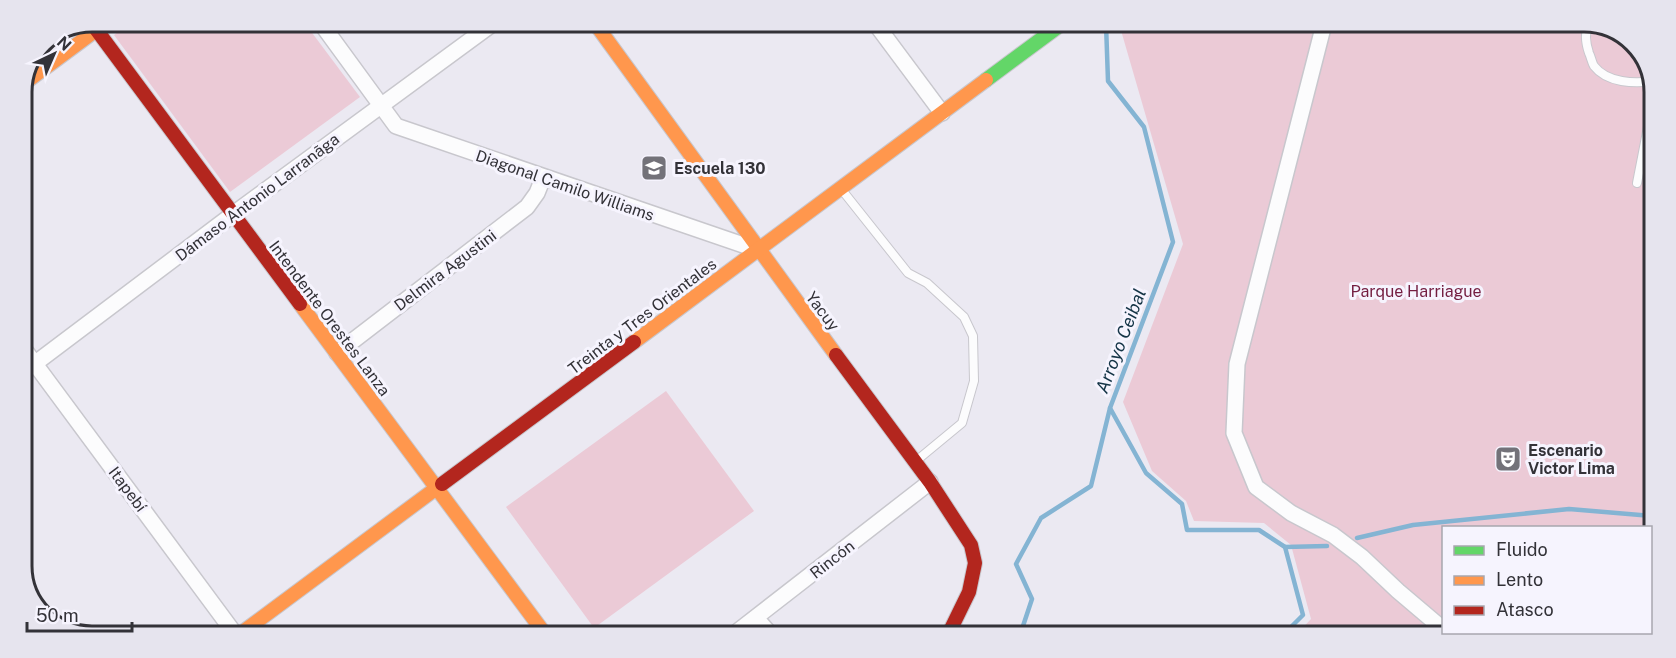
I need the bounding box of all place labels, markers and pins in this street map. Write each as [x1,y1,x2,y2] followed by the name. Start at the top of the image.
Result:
[639,153,669,183] school or university icon: Escuela 130
[674,159,766,178] place label: Escuela 130
[1528,441,1615,478] place label: Escenario Victor Lima
[1493,444,1523,474] theatre icon: Escenario Victor Lima

